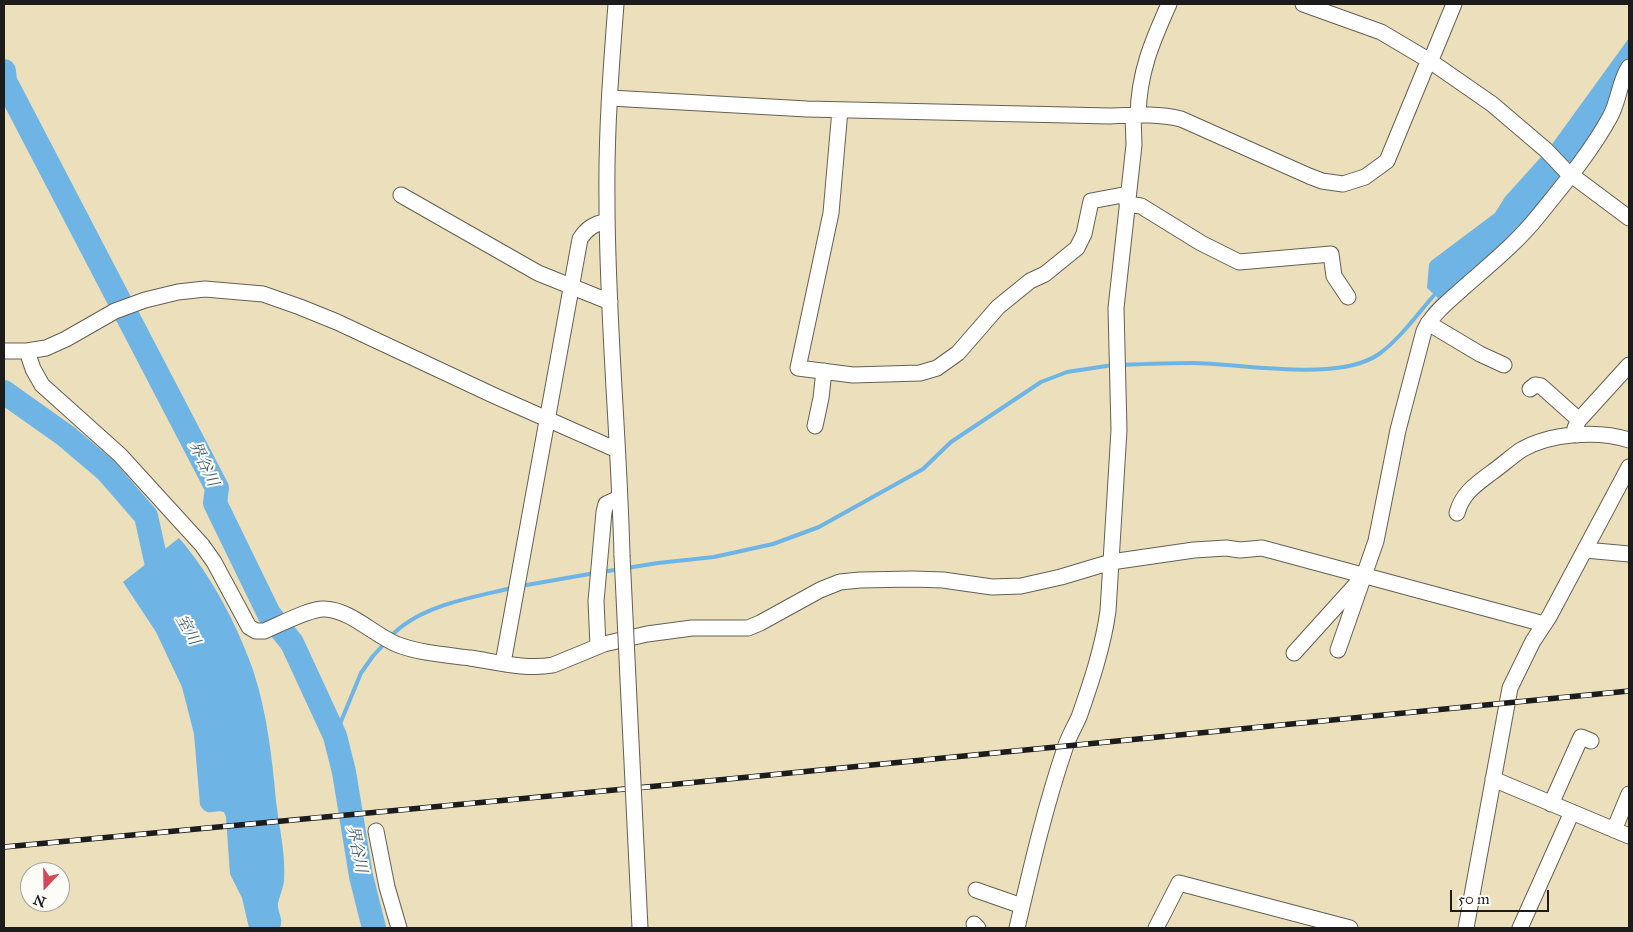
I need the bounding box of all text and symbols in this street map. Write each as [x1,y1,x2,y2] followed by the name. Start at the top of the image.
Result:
[184,438,222,490] water label: 界谷川
[171,611,203,649] water label: 室川
[342,824,370,874] water label: 界谷川
[20,862,70,912] north arrow
[1453,880,1552,912] scale bar
[31,890,48,911] text: N
[1458,890,1490,908] text: 50 m

